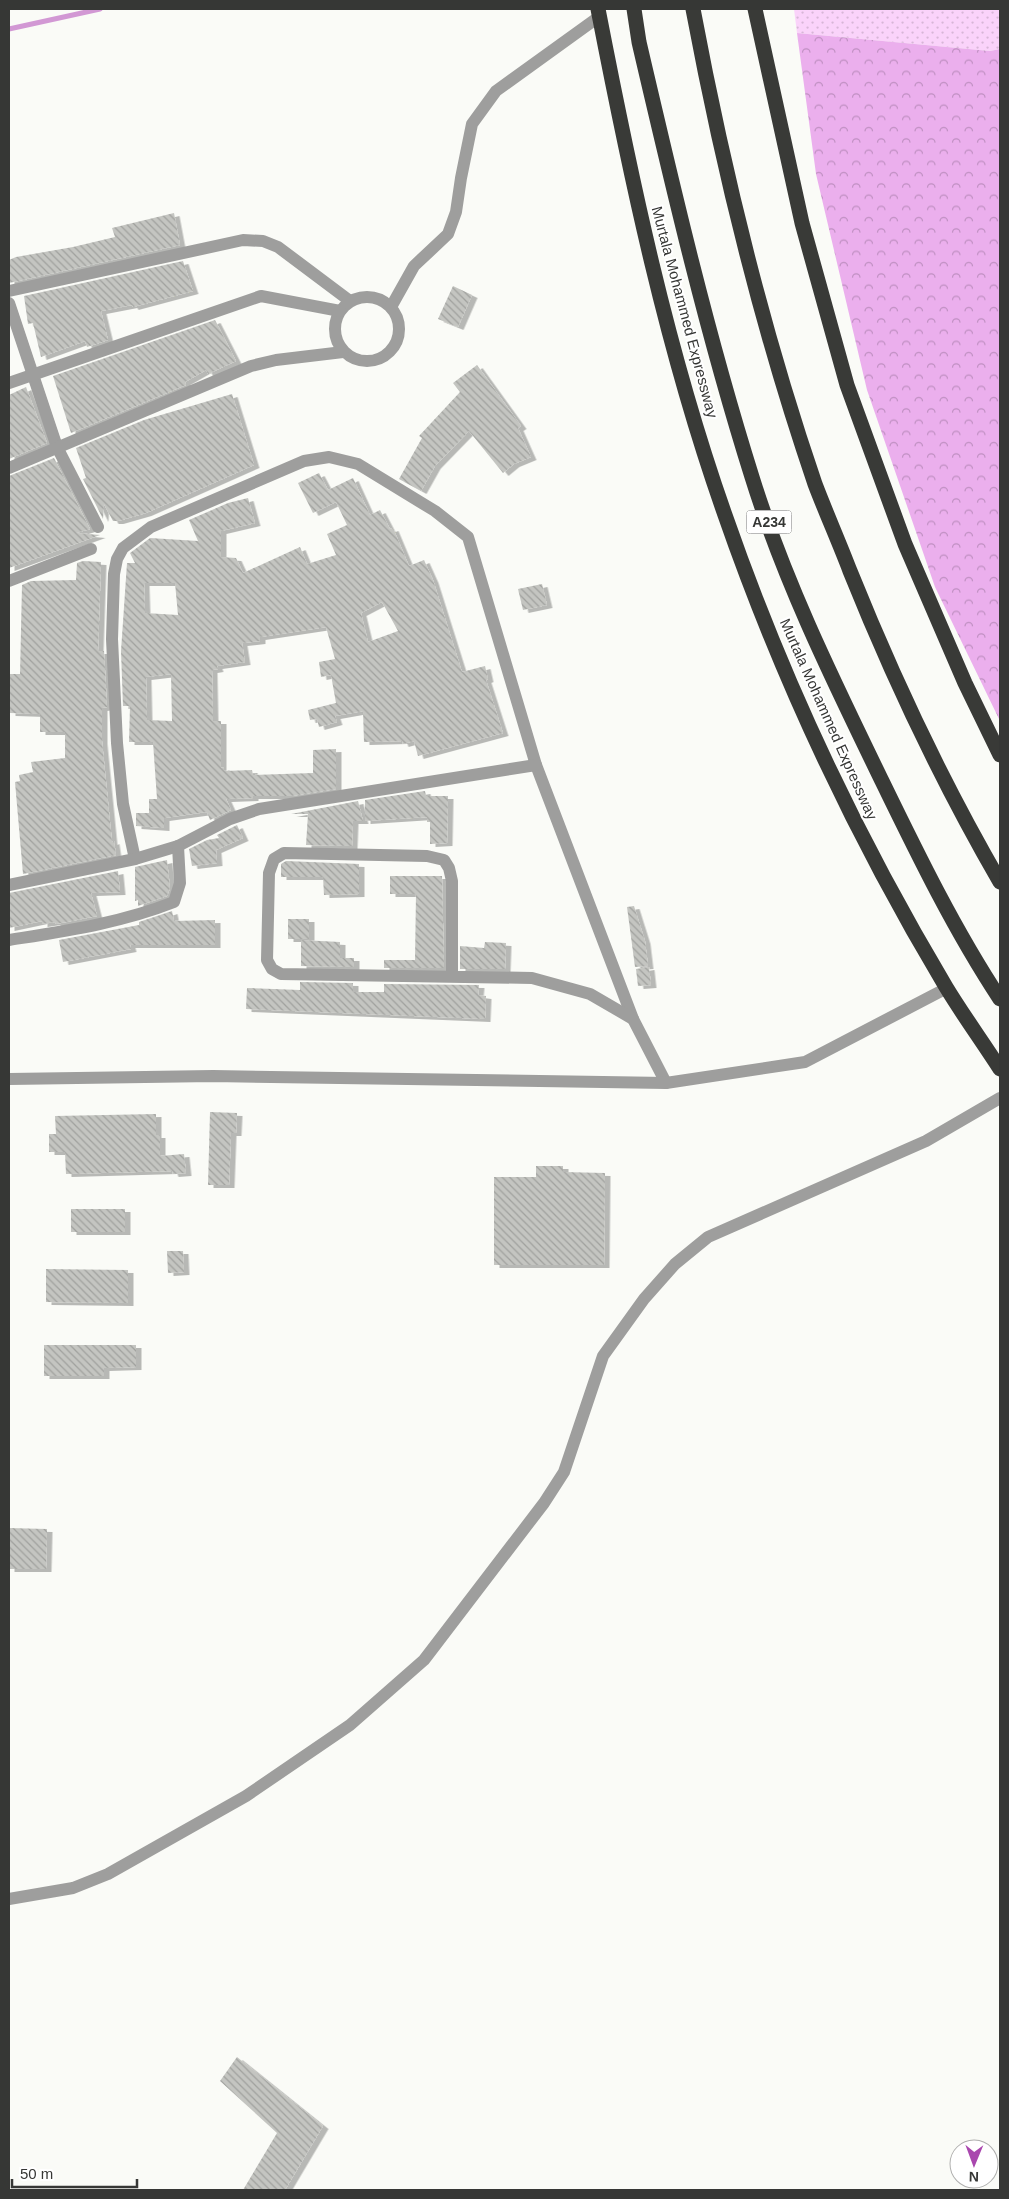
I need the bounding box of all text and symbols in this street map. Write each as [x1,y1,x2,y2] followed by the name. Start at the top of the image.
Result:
[649,204,722,420] street label: Murtala Mohammed Expressway
[746,511,792,534] road number: A234
[777,616,881,823] street label: Murtala Mohammed Expressway
[949,2139,999,2189] north arrow
[12,2156,138,2188] scale bar
[20,2165,53,2182] text: 50 m
[969,2169,979,2185] text: N

